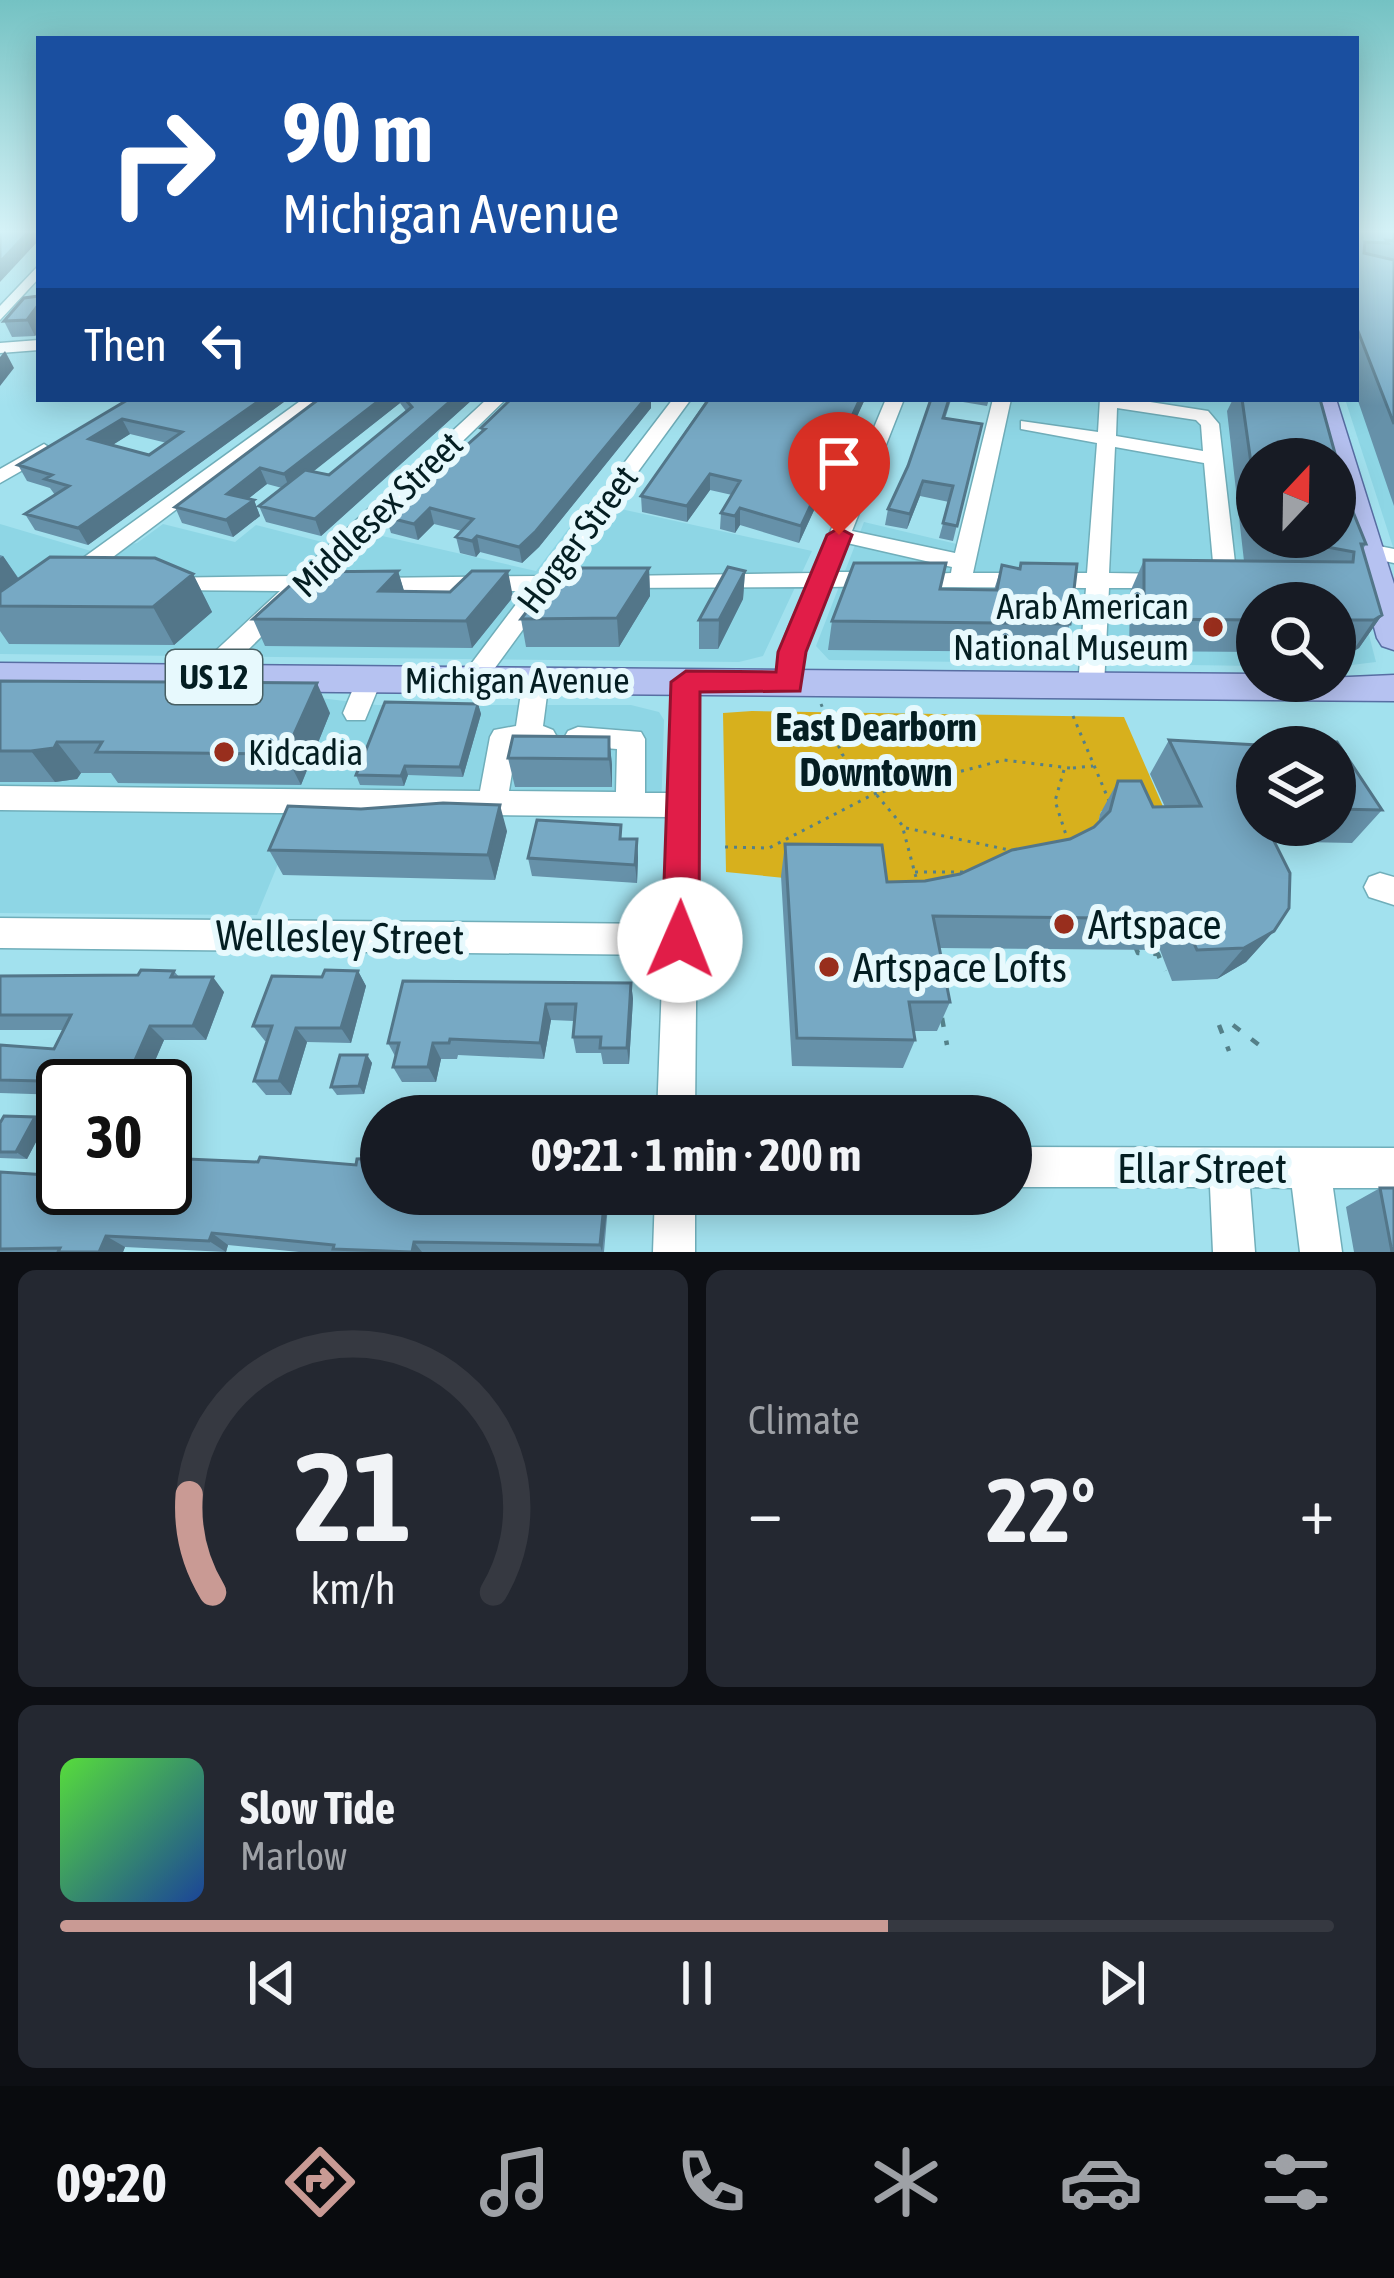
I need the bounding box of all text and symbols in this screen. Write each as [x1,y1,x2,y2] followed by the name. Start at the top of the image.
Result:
[84,84,240,240] icon: right
[282,84,433,180] text: 90 m
[282,183,620,244] text: Michigan Avenue
[191,312,257,378] icon: left
[84,319,167,371] text: Then
[788,412,890,535] pin
[284,423,470,605] street label: Middlesex Street
[806,430,872,496] icon: arrive
[1236,438,1356,558] north arrow
[1236,438,1356,846] map controls
[508,457,646,621] street label: Horger Street
[1236,582,1356,702] button: search
[953,585,1189,668] place label: Arab American National Museum
[1200,614,1226,640] marker: Arab American National Museum
[166,650,262,704] road number: US 12
[404,659,630,701] street label: Michigan Avenue
[775,705,977,794] district label: East Dearborn Downtown
[1236,726,1356,846] button: layers
[248,731,363,773] place label: Kidcadia
[211,739,237,765] marker: Kidcadia
[617,877,743,1003] position arrow
[1088,900,1222,948] place label: Artspace
[215,911,465,963] street label: Wellesley Street
[1051,911,1077,937] marker: Artspace
[853,943,1067,991] place label: Artspace Lofts
[816,954,842,980] marker: Artspace Lofts
[36,1059,192,1215] speed limit sign: 30
[531,1129,861,1181] text: 09:21 · 1 min · 200 m
[1117,1144,1287,1192] street label: Ellar Street
[748,1398,860,1442] text: Climate
[294,1424,412,1567] text: 21
[986,1458,1096,1561] text: 22°
[748,1472,782,1548] text: −
[1300,1472,1334,1548] text: +
[310,1563,396,1612] text: km/h
[240,1782,395,1834] text: Slow Tide
[240,1834,347,1878] text: Marlow
[239,1950,305,2016] icon: previous
[664,1950,730,2016] icon: pause
[1089,1950,1155,2016] icon: next
[278,2140,362,2224] icon: directions
[473,2140,557,2224] icon: music
[669,2140,753,2224] icon: phone
[864,2140,948,2224] icon: climate
[1059,2140,1143,2224] icon: car
[1254,2140,1338,2224] icon: filters
[56,2152,167,2213] text: 09:20

